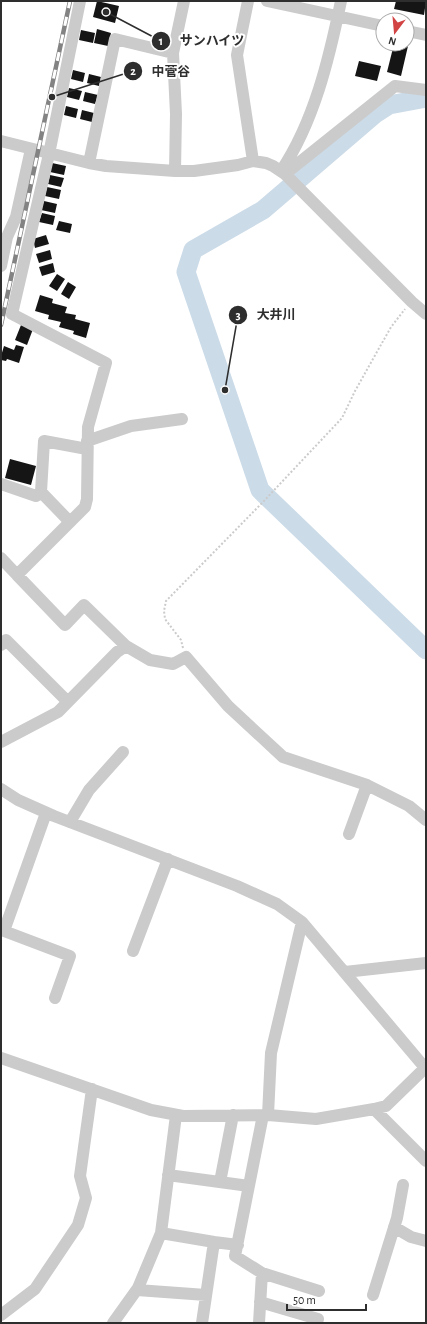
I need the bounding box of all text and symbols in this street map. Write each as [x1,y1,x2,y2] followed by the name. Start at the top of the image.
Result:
[375,12,415,52] north arrow
[151,28,252,53] callout: サンハイツ
[180,34,244,48] text: サンハイツ
[159,35,163,47] text: 1
[387,35,398,47] text: N
[123,59,198,84] callout: 中菅谷
[130,65,136,77] text: 2
[151,65,191,79] text: 中菅谷
[228,302,303,327] callout: 大井川
[256,307,296,322] text: 大井川
[235,309,241,321] text: 3
[287,1286,366,1312] scale bar
[293,1294,316,1306] text: 50 m

